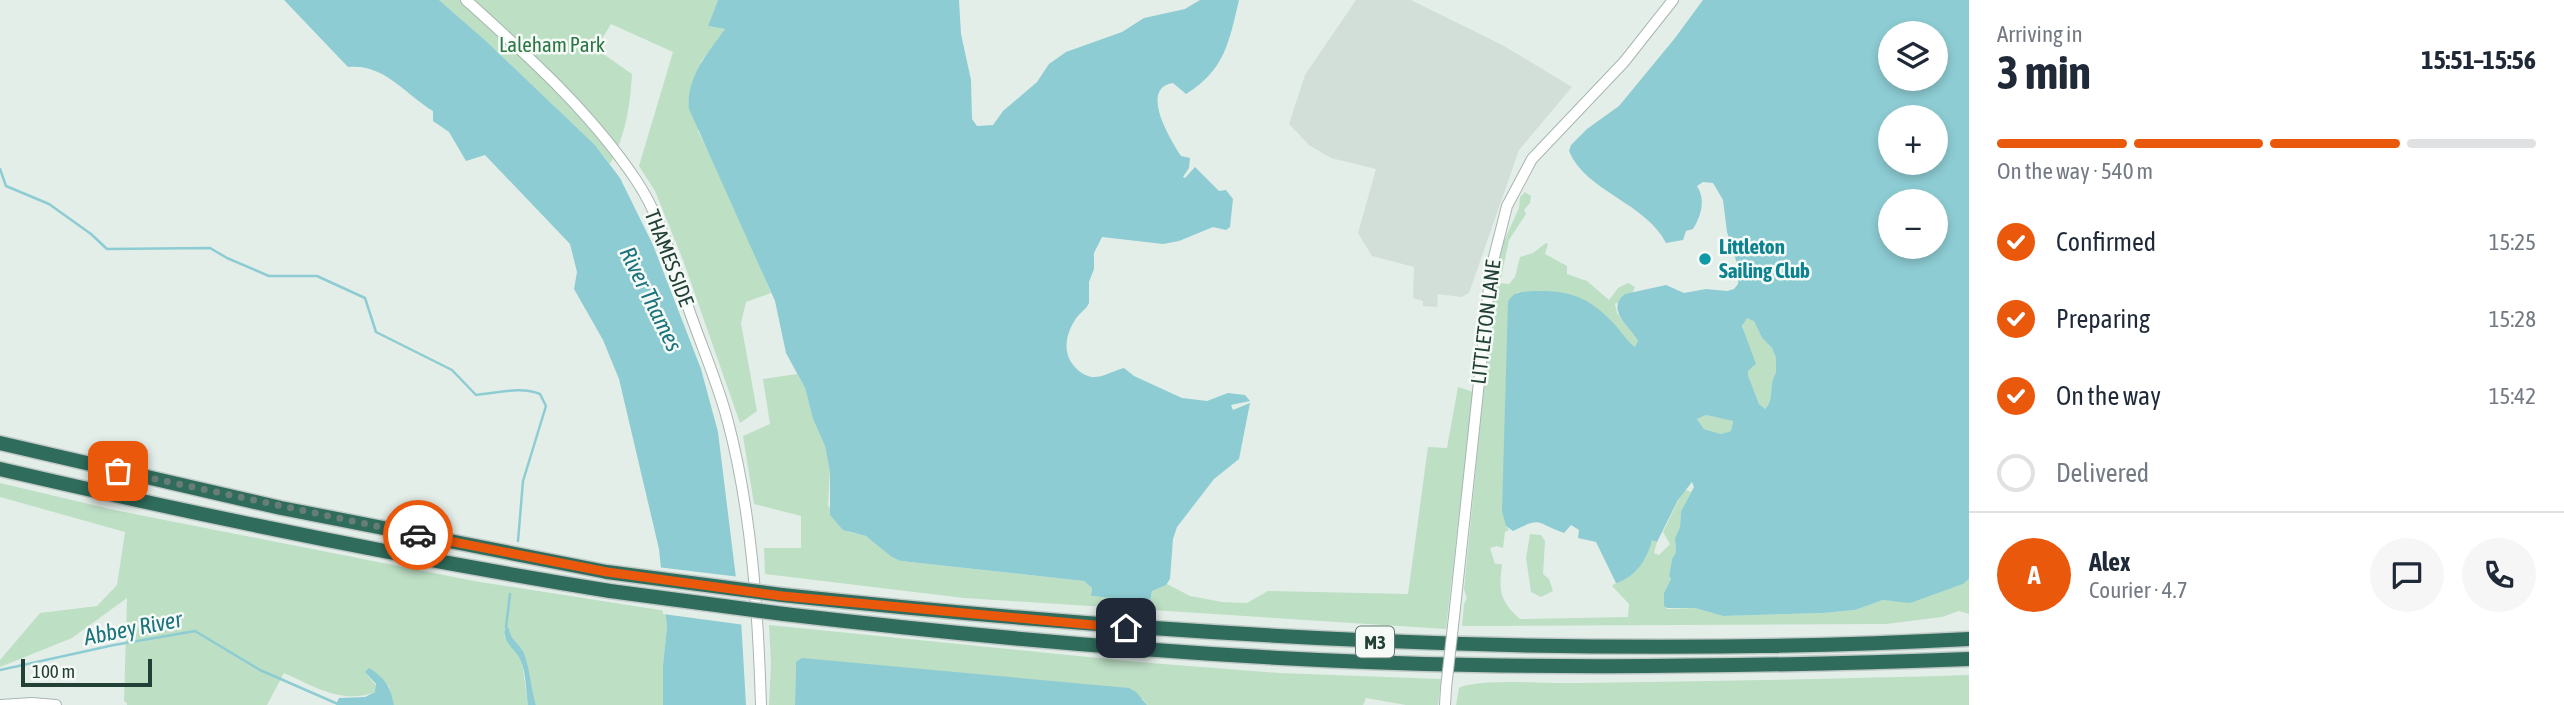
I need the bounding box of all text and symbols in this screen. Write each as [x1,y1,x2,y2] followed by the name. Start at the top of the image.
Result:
[1878,21,1948,259] map controls
[1878,21,1948,91] button: layers
[1997,21,2083,47] text: Arriving in
[499,32,605,56] park label: Laleham Park
[2421,45,2536,75] text: 15:51–15:56
[1997,46,2091,99] text: 3 min
[1878,105,1948,175] button: +
[1997,158,2153,184] text: On the way · 540 m
[1878,189,1948,259] button: −
[641,206,699,309] street label: THAMES SIDE
[1997,223,2035,261] icon: check
[2056,227,2156,257] text: Confirmed
[2489,229,2536,255] text: 15:25
[1719,234,1810,282] place label: Littleton Sailing Club
[615,243,687,355] water label: River Thames
[1697,251,1713,267] marker: Littleton Sailing Club
[1465,258,1505,385] street label: LITTLETON LANE
[1997,300,2035,338] icon: check
[2056,304,2150,334] text: Preparing
[2489,306,2536,332] text: 15:28
[1997,377,2035,415] icon: check
[2056,381,2161,411] text: On the way
[2489,383,2536,409] text: 15:42
[88,441,148,501] pin
[99,452,137,490] icon: bag
[2056,458,2149,488] text: Delivered
[383,500,453,570] courier
[399,516,437,554] icon: car
[2370,538,2444,612] button: chat
[2462,538,2536,612] button: phone
[2089,547,2130,577] text: Alex
[2028,560,2040,590] text: A
[2089,577,2188,603] text: Courier · 4.7
[1096,598,1156,658] pin
[81,606,185,650] water label: Abbey River
[1107,609,1145,647] icon: home
[1356,626,1394,657] road number: M3
[21,656,152,688] scale bar
[32,660,75,682] text: 100 m

